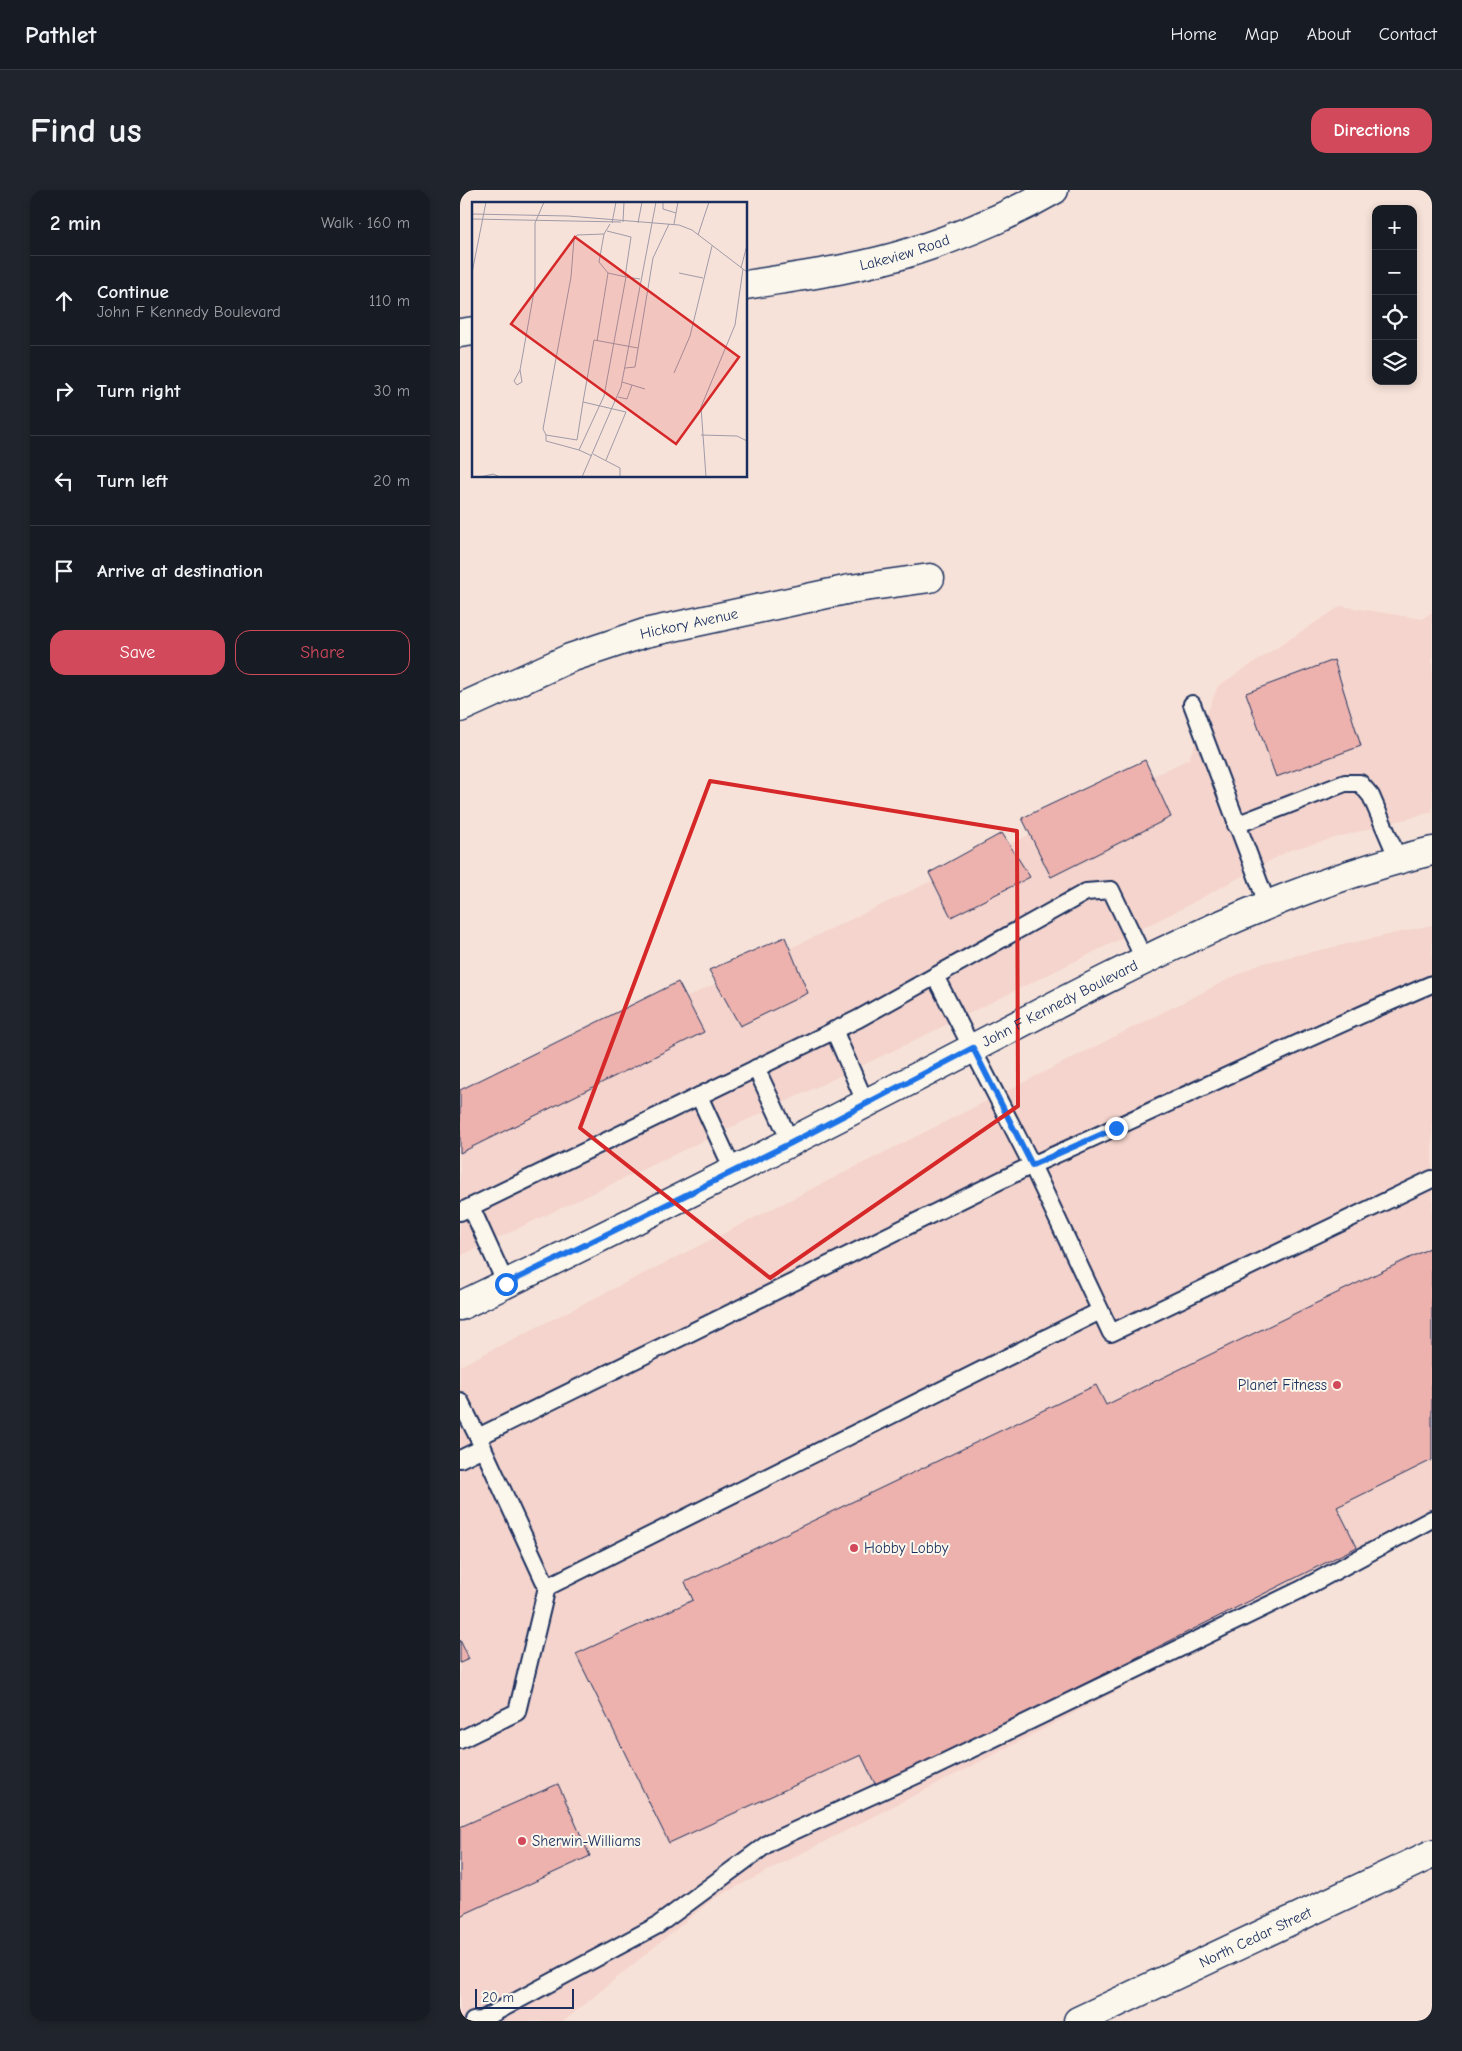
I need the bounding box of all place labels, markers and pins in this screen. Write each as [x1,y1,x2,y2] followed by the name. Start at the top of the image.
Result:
[1238,1376,1327,1394] place label: Planet Fitness
[1331,1379,1343,1391] marker: Planet Fitness
[864,1539,949,1557] place label: Hobby Lobby
[848,1542,860,1554] marker: Hobby Lobby
[532,1832,641,1850] place label: Sherwin-Williams
[516,1835,528,1847] marker: Sherwin-Williams

